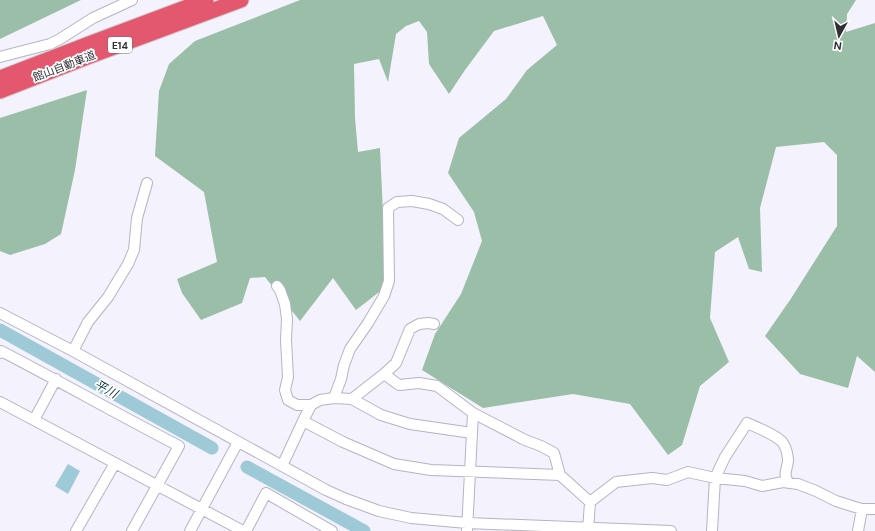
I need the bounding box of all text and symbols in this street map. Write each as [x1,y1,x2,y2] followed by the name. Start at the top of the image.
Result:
[819,16,859,56] north arrow
[108,37,132,53] road number: E14
[833,38,843,53] text: N
[31,48,97,84] street label: 館山自動車道
[92,376,122,403] water label: 平川

